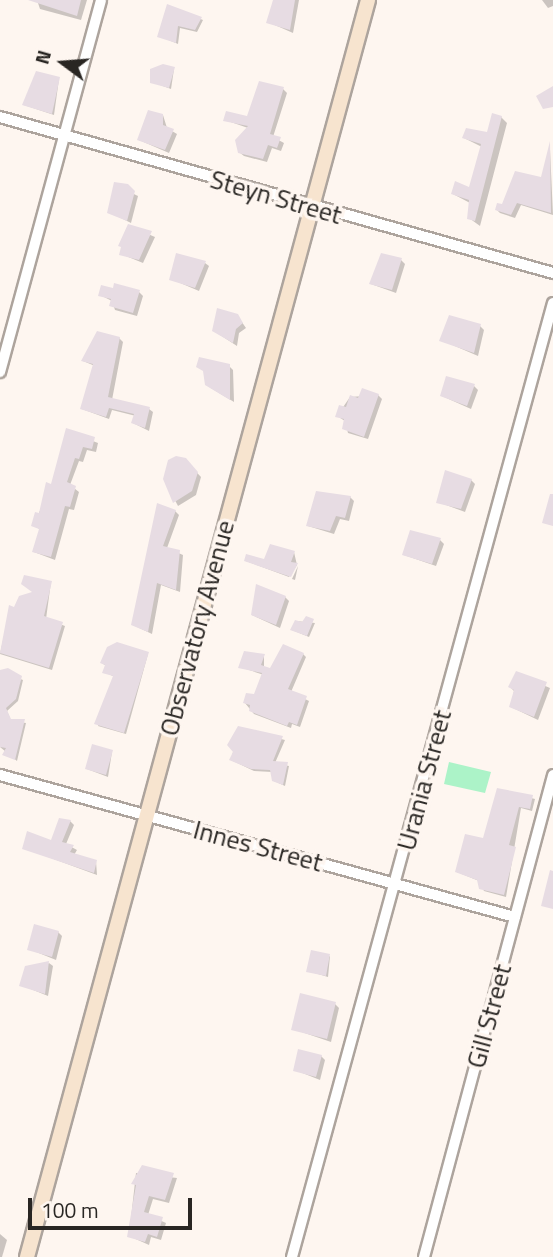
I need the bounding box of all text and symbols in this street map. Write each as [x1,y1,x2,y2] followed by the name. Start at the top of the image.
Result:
[28,28,98,98] north arrow
[27,47,58,67] text: N
[207,163,345,231] street label: Steyn Street
[153,517,241,739] street label: Observatory Avenue
[390,706,458,854] street label: Urania Street
[190,814,326,878] street label: Innes Street
[460,961,518,1071] street label: Gill Street
[32,1184,196,1228] scale bar
[41,1194,98,1226] text: 100 m

